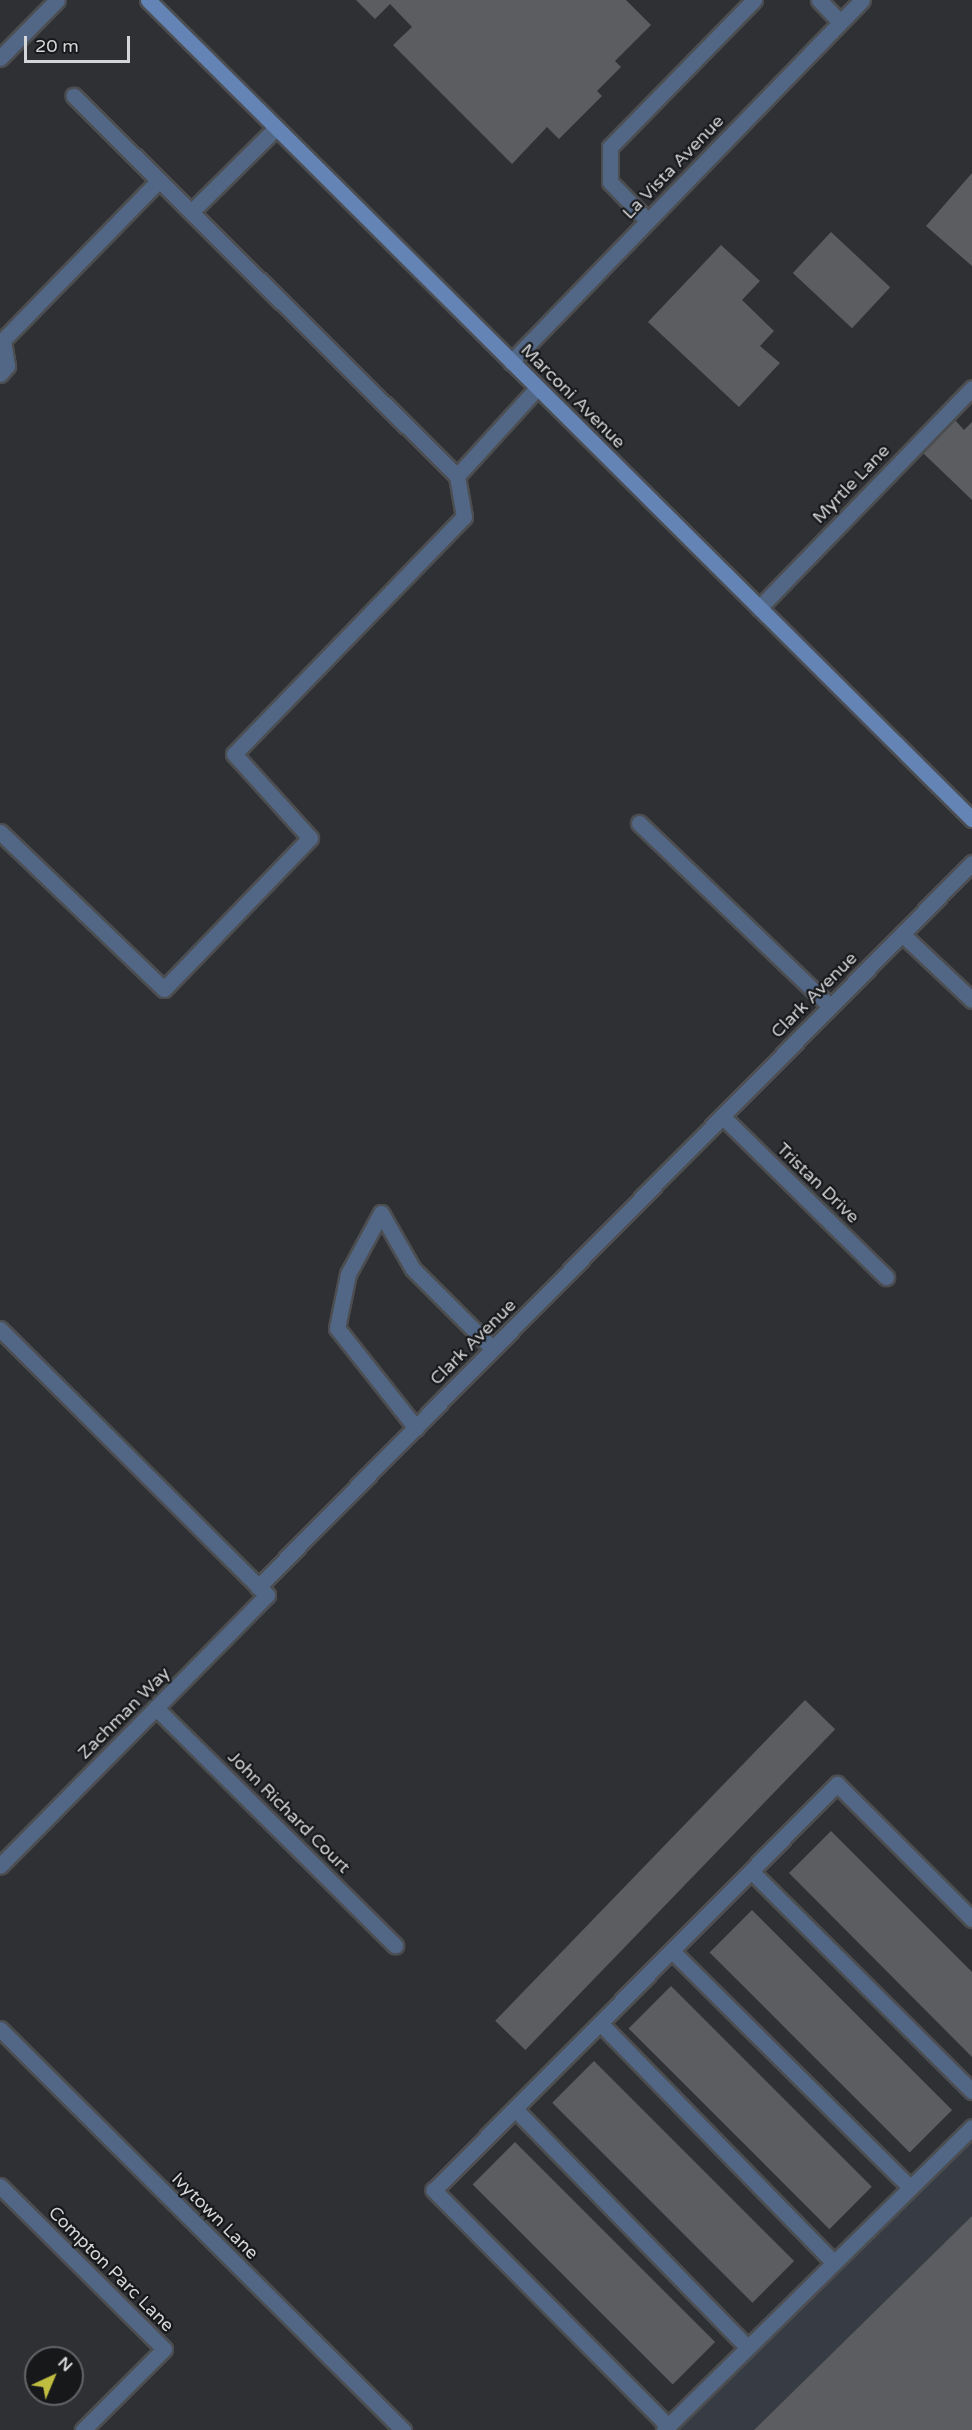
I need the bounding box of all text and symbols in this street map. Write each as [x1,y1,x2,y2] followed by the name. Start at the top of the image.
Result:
[27,24,134,62] scale bar
[35,35,79,57] text: 20 m
[618,110,728,224] street label: La Vista Avenue
[516,339,630,453] street label: Marconi Avenue
[808,440,894,528] street label: Myrtle Lane
[766,947,862,1043] street label: Clark Avenue
[772,1138,864,1228] street label: Tristan Drive
[425,1294,521,1390] street label: Clark Avenue
[73,1662,175,1764] street label: Zachman Way
[223,1746,355,1878] street label: John Richard Court
[167,2168,263,2264] street label: Ivytown Lane
[44,2202,178,2336] street label: Compton Parc Lane
[24,2346,84,2406] north arrow
[54,2353,77,2376] text: N

